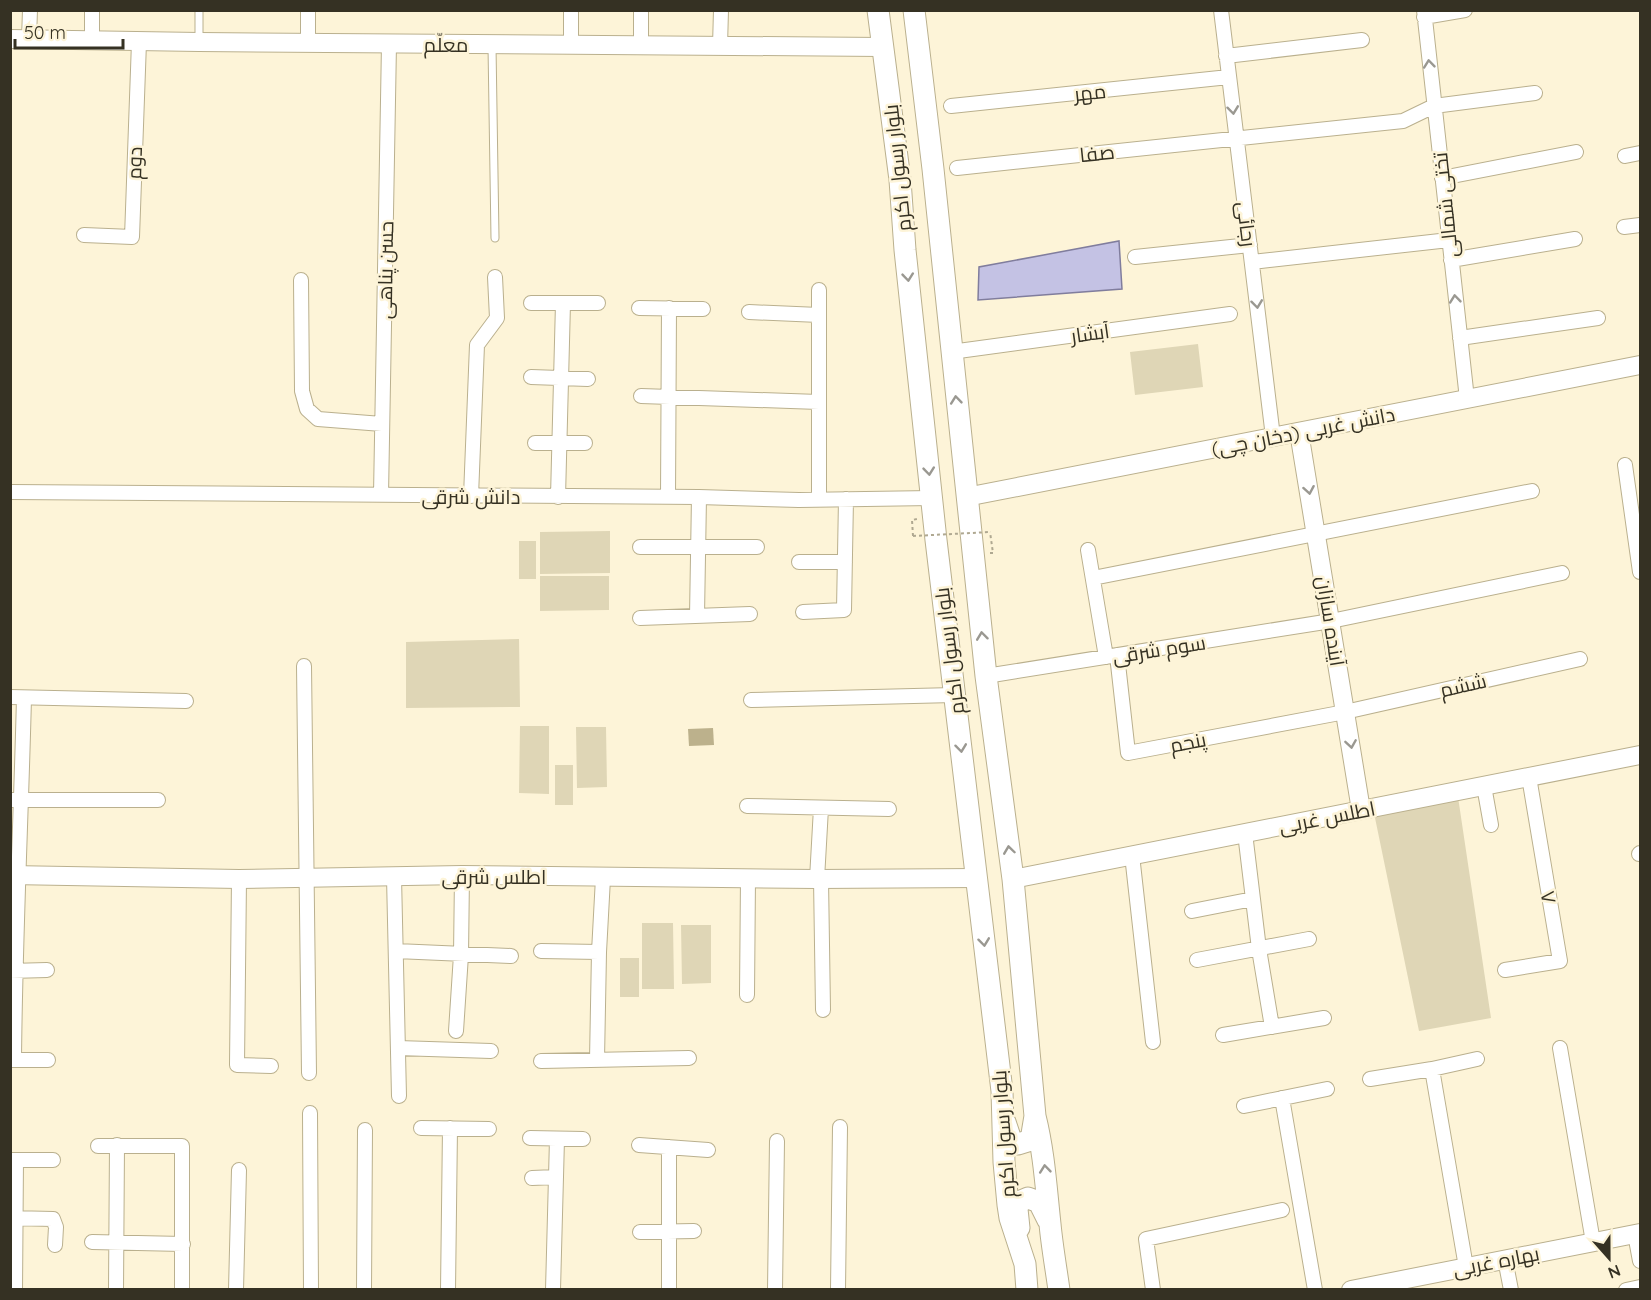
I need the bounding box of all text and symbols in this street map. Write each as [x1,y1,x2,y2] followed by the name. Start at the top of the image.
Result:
[15,12,123,50] scale bar
[24,21,66,44] text: 50 m
[424,32,468,59] street label: معلّم
[1424,59,1436,68] one-way arrow
[1072,78,1107,107] street label: مهر
[878,103,918,233] street label: بلوار رسول اکرم
[1226,106,1239,115] one-way arrow
[1078,139,1116,167] street label: صفا
[121,146,149,180] street label: دوم
[1427,150,1464,259] street label: تختی شمالی
[1231,200,1262,248] street label: رجائی
[372,221,399,319] street label: حسن پناهی
[901,273,914,282] one-way arrow
[1450,295,1462,304] one-way arrow
[1250,299,1262,308] one-way arrow
[1068,318,1112,348] street label: آبشار
[950,396,963,405] one-way arrow
[1209,401,1397,462] street label: دانش غربی (دخان چی)
[922,467,935,476] one-way arrow
[422,484,520,510] street label: دانش شرقی
[1302,484,1315,494] one-way arrow
[1311,574,1351,669] street label: آینده سازان
[929,586,971,716] street label: بلوار رسول اکرم
[1111,629,1208,671] street label: سوم شرقی
[976,631,989,641] one-way arrow
[1437,668,1489,704] street label: ششم
[1168,726,1209,760] street label: پنجم
[1344,740,1356,749] one-way arrow
[954,744,967,753] one-way arrow
[1277,795,1377,840] street label: اطلس غربی
[1004,846,1016,855] one-way arrow
[442,864,546,890] street label: اطلس شرقی
[1536,889,1562,905] street label: ۷
[977,937,990,946] one-way arrow
[986,1069,1022,1199] street label: بلوار رسول اکرم
[1039,1164,1052,1173] one-way arrow
[1579,1228,1639,1288] north arrow
[1451,1240,1542,1283] street label: بهاره غربی
[1605,1261,1623,1283] text: N

